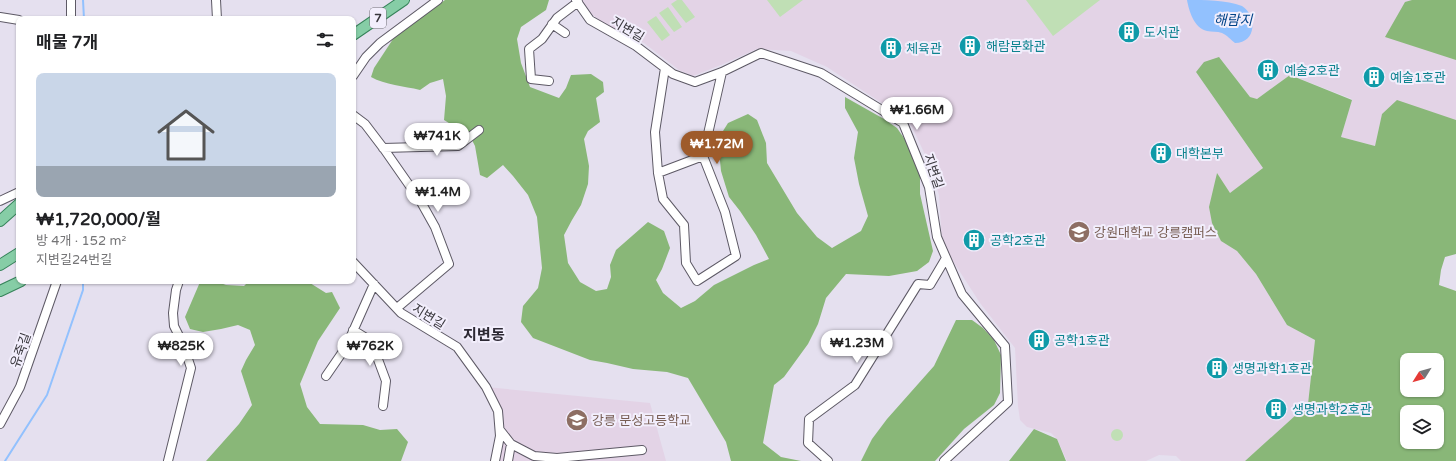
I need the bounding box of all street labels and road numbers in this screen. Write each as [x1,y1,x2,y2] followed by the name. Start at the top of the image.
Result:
[370,8,386,28] road number: 7
[608,14,647,46] street label: 지변길
[920,152,946,191] street label: 지변길
[409,301,448,333] street label: 지변길
[7,331,35,370] street label: 유죽길

